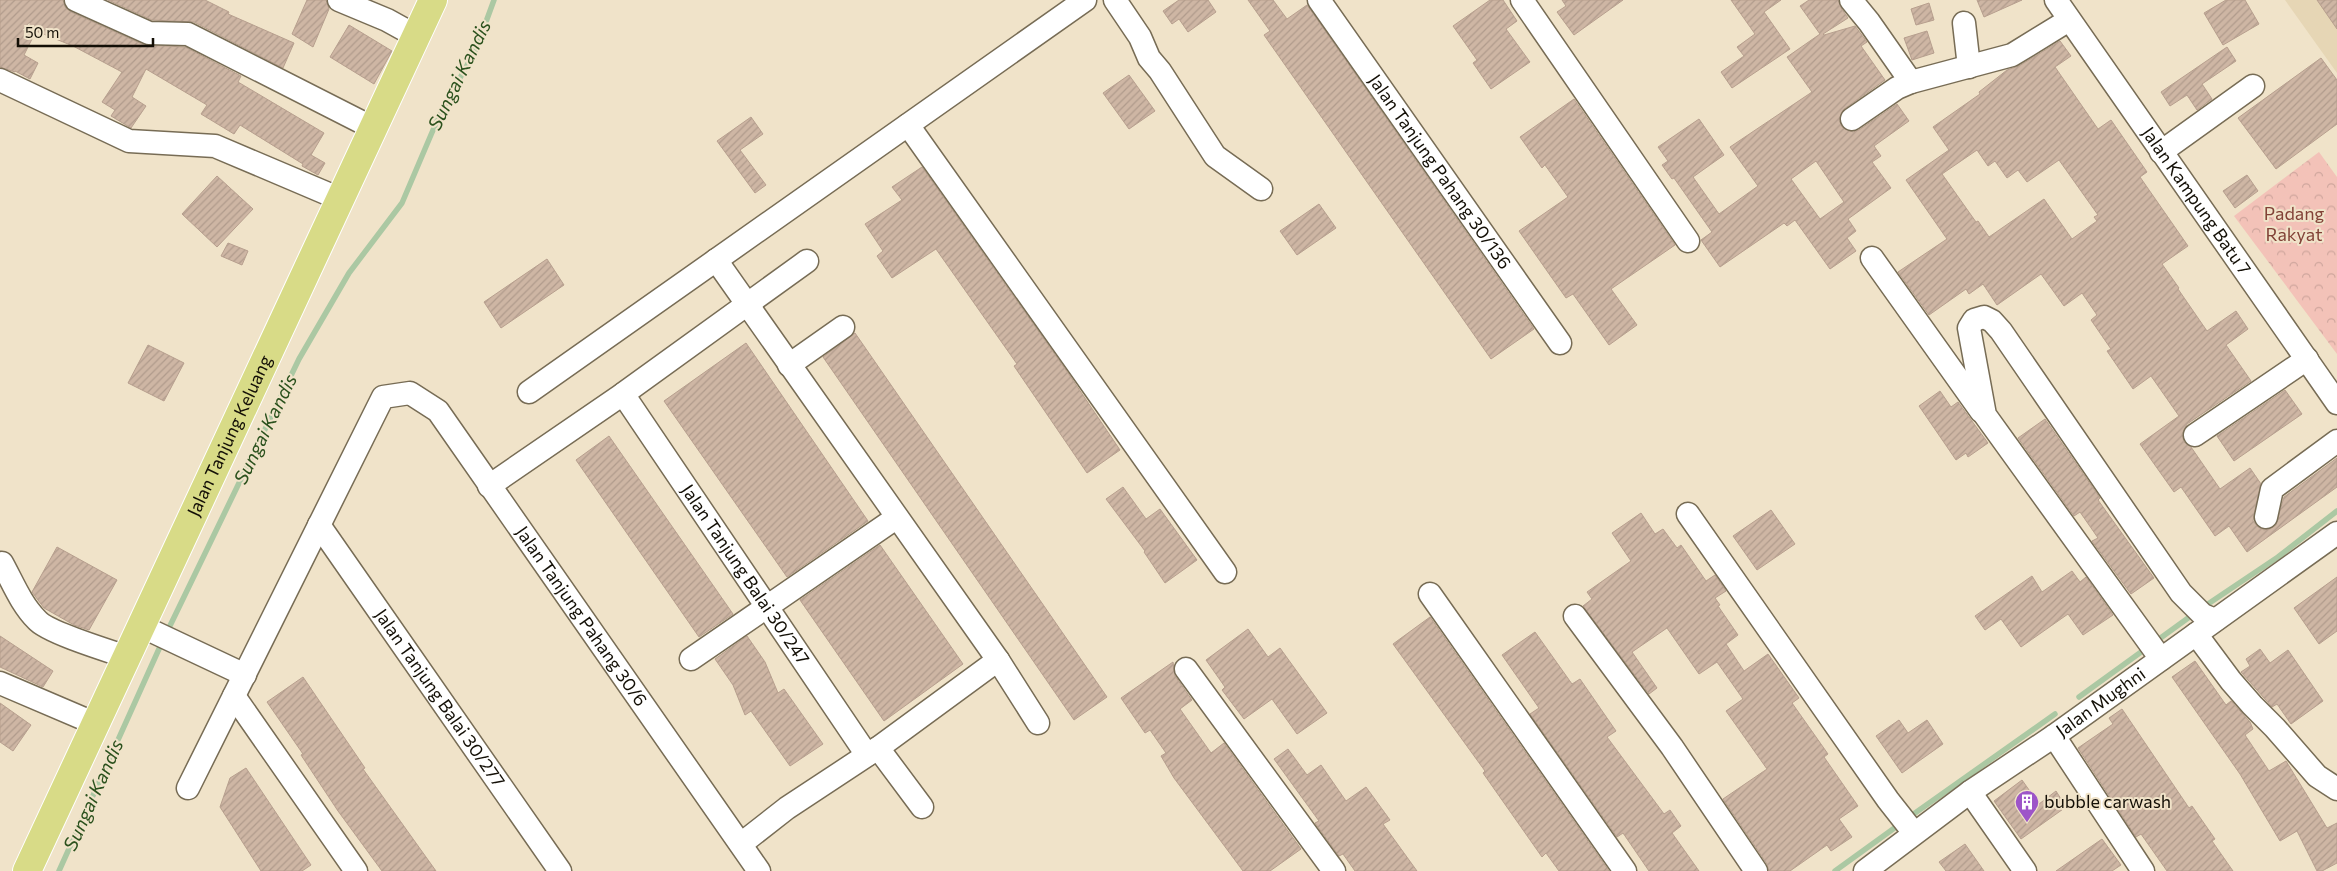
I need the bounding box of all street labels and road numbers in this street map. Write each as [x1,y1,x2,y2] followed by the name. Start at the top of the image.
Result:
[1365,70,1517,273] street label: Jalan Tanjung Pahang 30/136
[2138,122,2256,279] street label: Jalan Kampung Batu 7
[182,351,276,520] street label: Jalan Tanjung Keluang
[677,480,815,668] street label: Jalan Tanjung Balai 30/247
[512,522,653,710] street label: Jalan Tanjung Pahang 30/6
[371,604,510,791] street label: Jalan Tanjung Balai 30/277
[2051,662,2149,741] street label: Jalan Mughni

